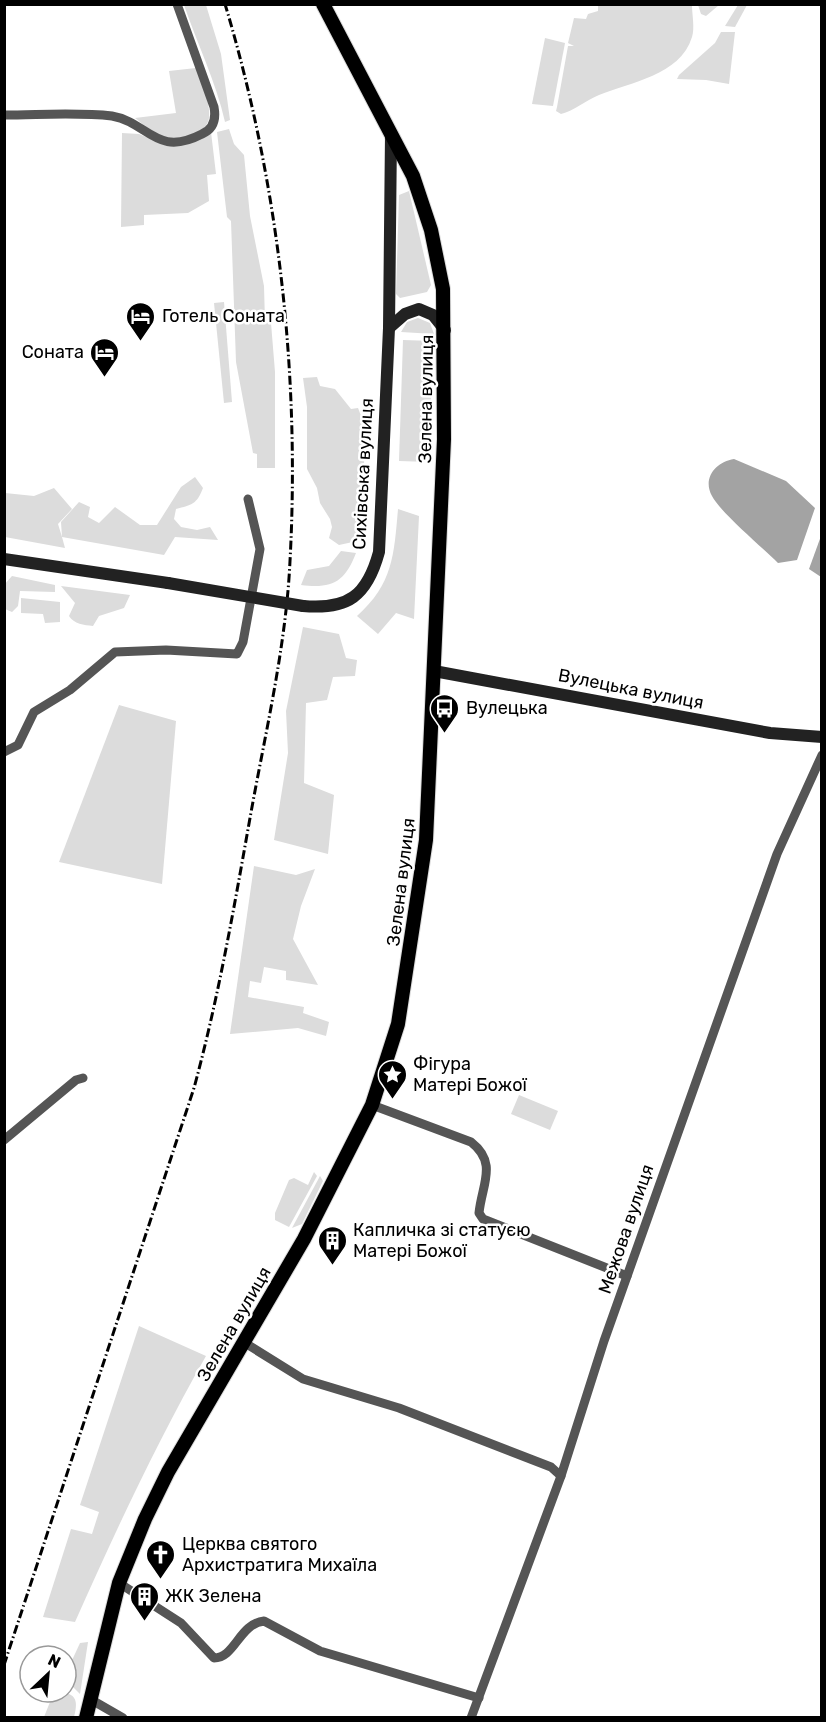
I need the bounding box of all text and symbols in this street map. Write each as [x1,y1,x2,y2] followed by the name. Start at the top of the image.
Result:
[125,300,157,342] hotel icon: Готель Соната
[162,305,285,327] place label: Готель Соната
[414,334,438,464] street label: Зелена вулиця
[89,336,121,378] hotel icon: Соната
[22,341,84,363] place label: Соната
[348,398,378,550] street label: Сихівська вулиця
[556,664,706,714] street label: Вулецька вулиця
[429,692,461,734] bus stop icon: Вулецька
[466,697,548,719] place label: Вулецька
[382,817,420,947] street label: Зелена вулиця
[413,1053,528,1096] place label: Фігура Матері Божої
[376,1058,408,1100] place icon: Фігура Матері Божої
[594,1161,658,1297] street label: Межова вулиця
[353,1219,531,1262] place label: Капличка зі статуєю Матері Божої
[316,1224,348,1266] building icon: Капличка зі статуєю Матері Божої
[192,1263,276,1385] street label: Зелена вулиця
[182,1533,377,1576] place label: Церква святого Архистратига Михаїла
[145,1538,177,1580] church icon: Церква святого Архистратига Михаїла
[128,1580,160,1622] building icon: ЖК Зелена
[165,1585,261,1607] place label: ЖК Зелена
[18,1644,78,1704] north arrow
[45,1650,64,1672] text: N

